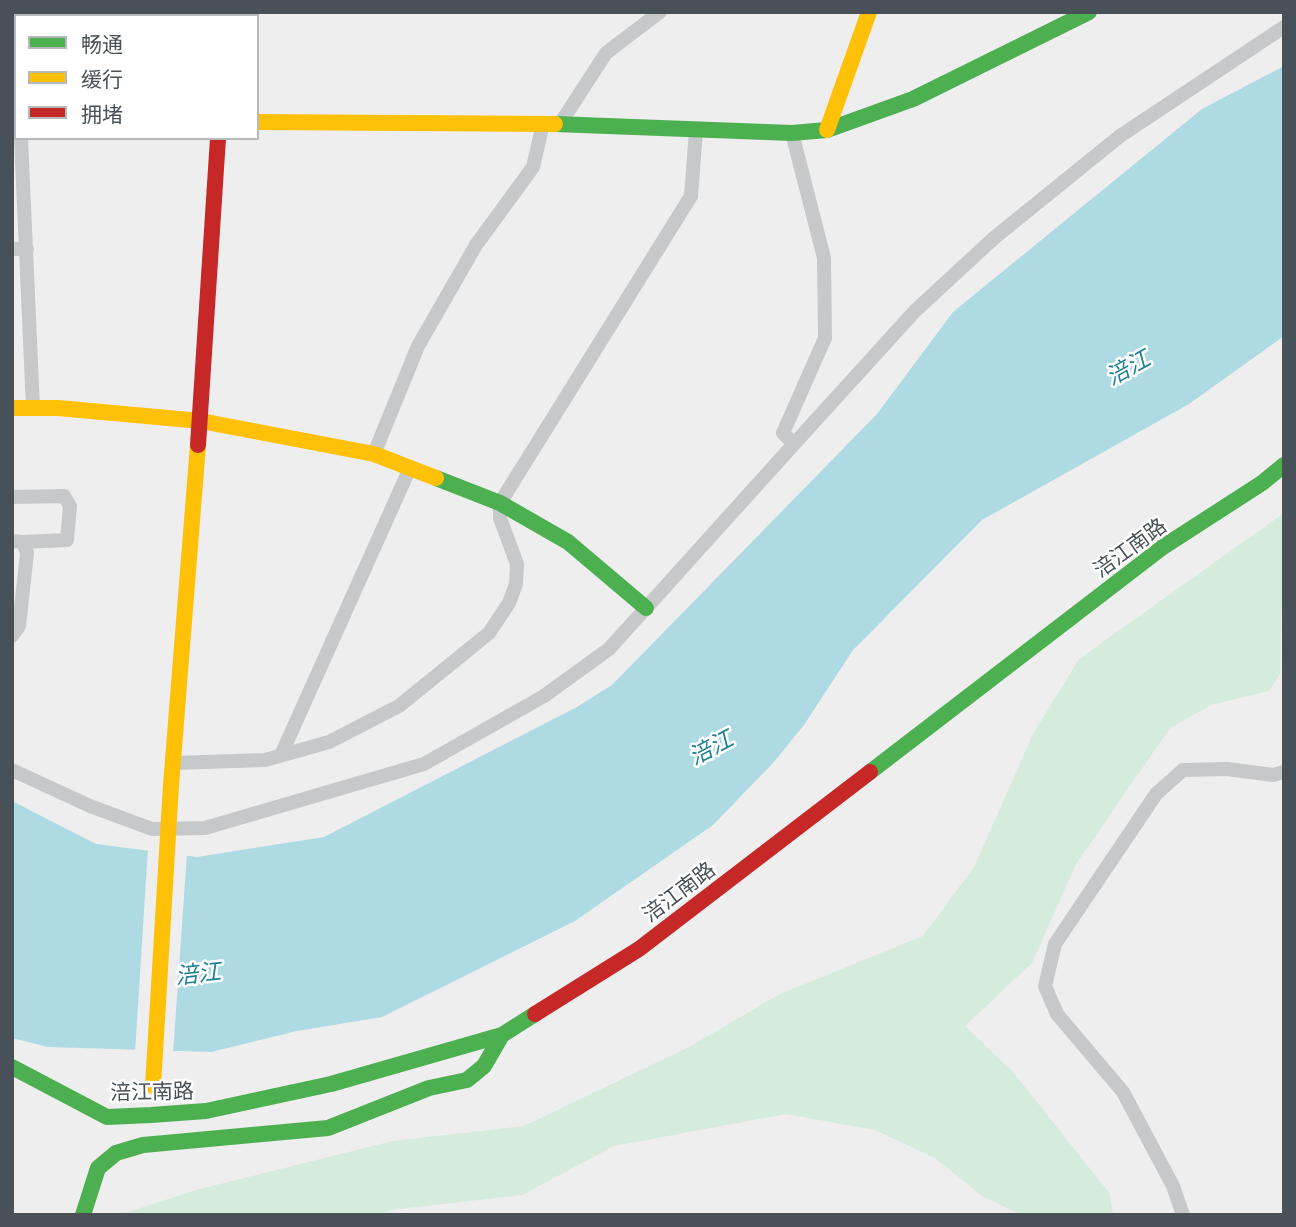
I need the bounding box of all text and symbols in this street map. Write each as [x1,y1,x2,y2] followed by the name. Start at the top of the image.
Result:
[14,14,259,140] legend
[81,31,123,56] text: 畅通
[81,66,123,91] text: 缓行
[81,101,123,126] text: 拥堵
[1101,345,1155,391] water label: 涪江
[1089,513,1171,583] street label: 涪江南路
[684,725,738,771] water label: 涪江
[638,857,720,927] street label: 涪江南路
[174,958,222,990] water label: 涪江
[110,1079,194,1105] street label: 涪江南路

